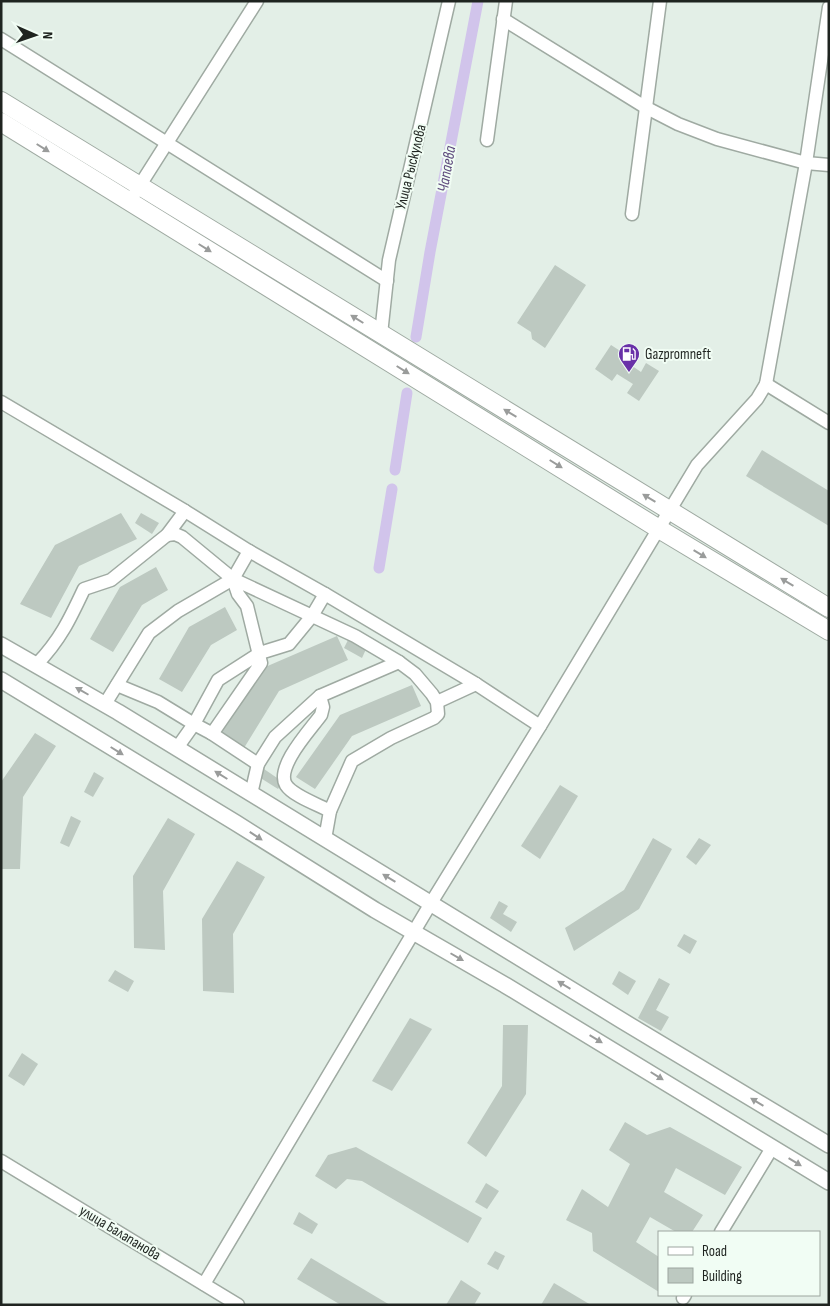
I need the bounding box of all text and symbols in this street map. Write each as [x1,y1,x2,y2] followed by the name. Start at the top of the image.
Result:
[10,10,60,60] north arrow
[39,31,56,39] text: N
[391,122,431,212] street label: Улица Рыскулова
[36,143,49,152] one-way arrow
[434,144,460,194] water label: Чапаева
[199,243,212,252] one-way arrow
[350,314,363,323] one-way arrow
[617,342,641,373] fuel station icon: Gazpromneft
[645,345,711,364] place label: Gazpromneft
[396,365,410,375] one-way arrow
[504,408,517,417] one-way arrow
[550,460,563,469] one-way arrow
[642,493,655,502] one-way arrow
[694,549,707,558] one-way arrow
[781,578,794,587] one-way arrow
[75,686,88,695] one-way arrow
[111,747,124,756] one-way arrow
[214,770,227,780] one-way arrow
[249,831,263,841] one-way arrow
[383,873,396,882] one-way arrow
[450,952,463,961] one-way arrow
[558,981,571,990] one-way arrow
[590,1035,603,1044] one-way arrow
[650,1072,663,1081] one-way arrow
[751,1097,764,1106] one-way arrow
[789,1157,802,1166] one-way arrow
[76,1201,164,1265] street label: улица Балапанова
[658,1231,820,1296] legend
[702,1242,727,1261] text: Road
[702,1267,742,1286] text: Building

